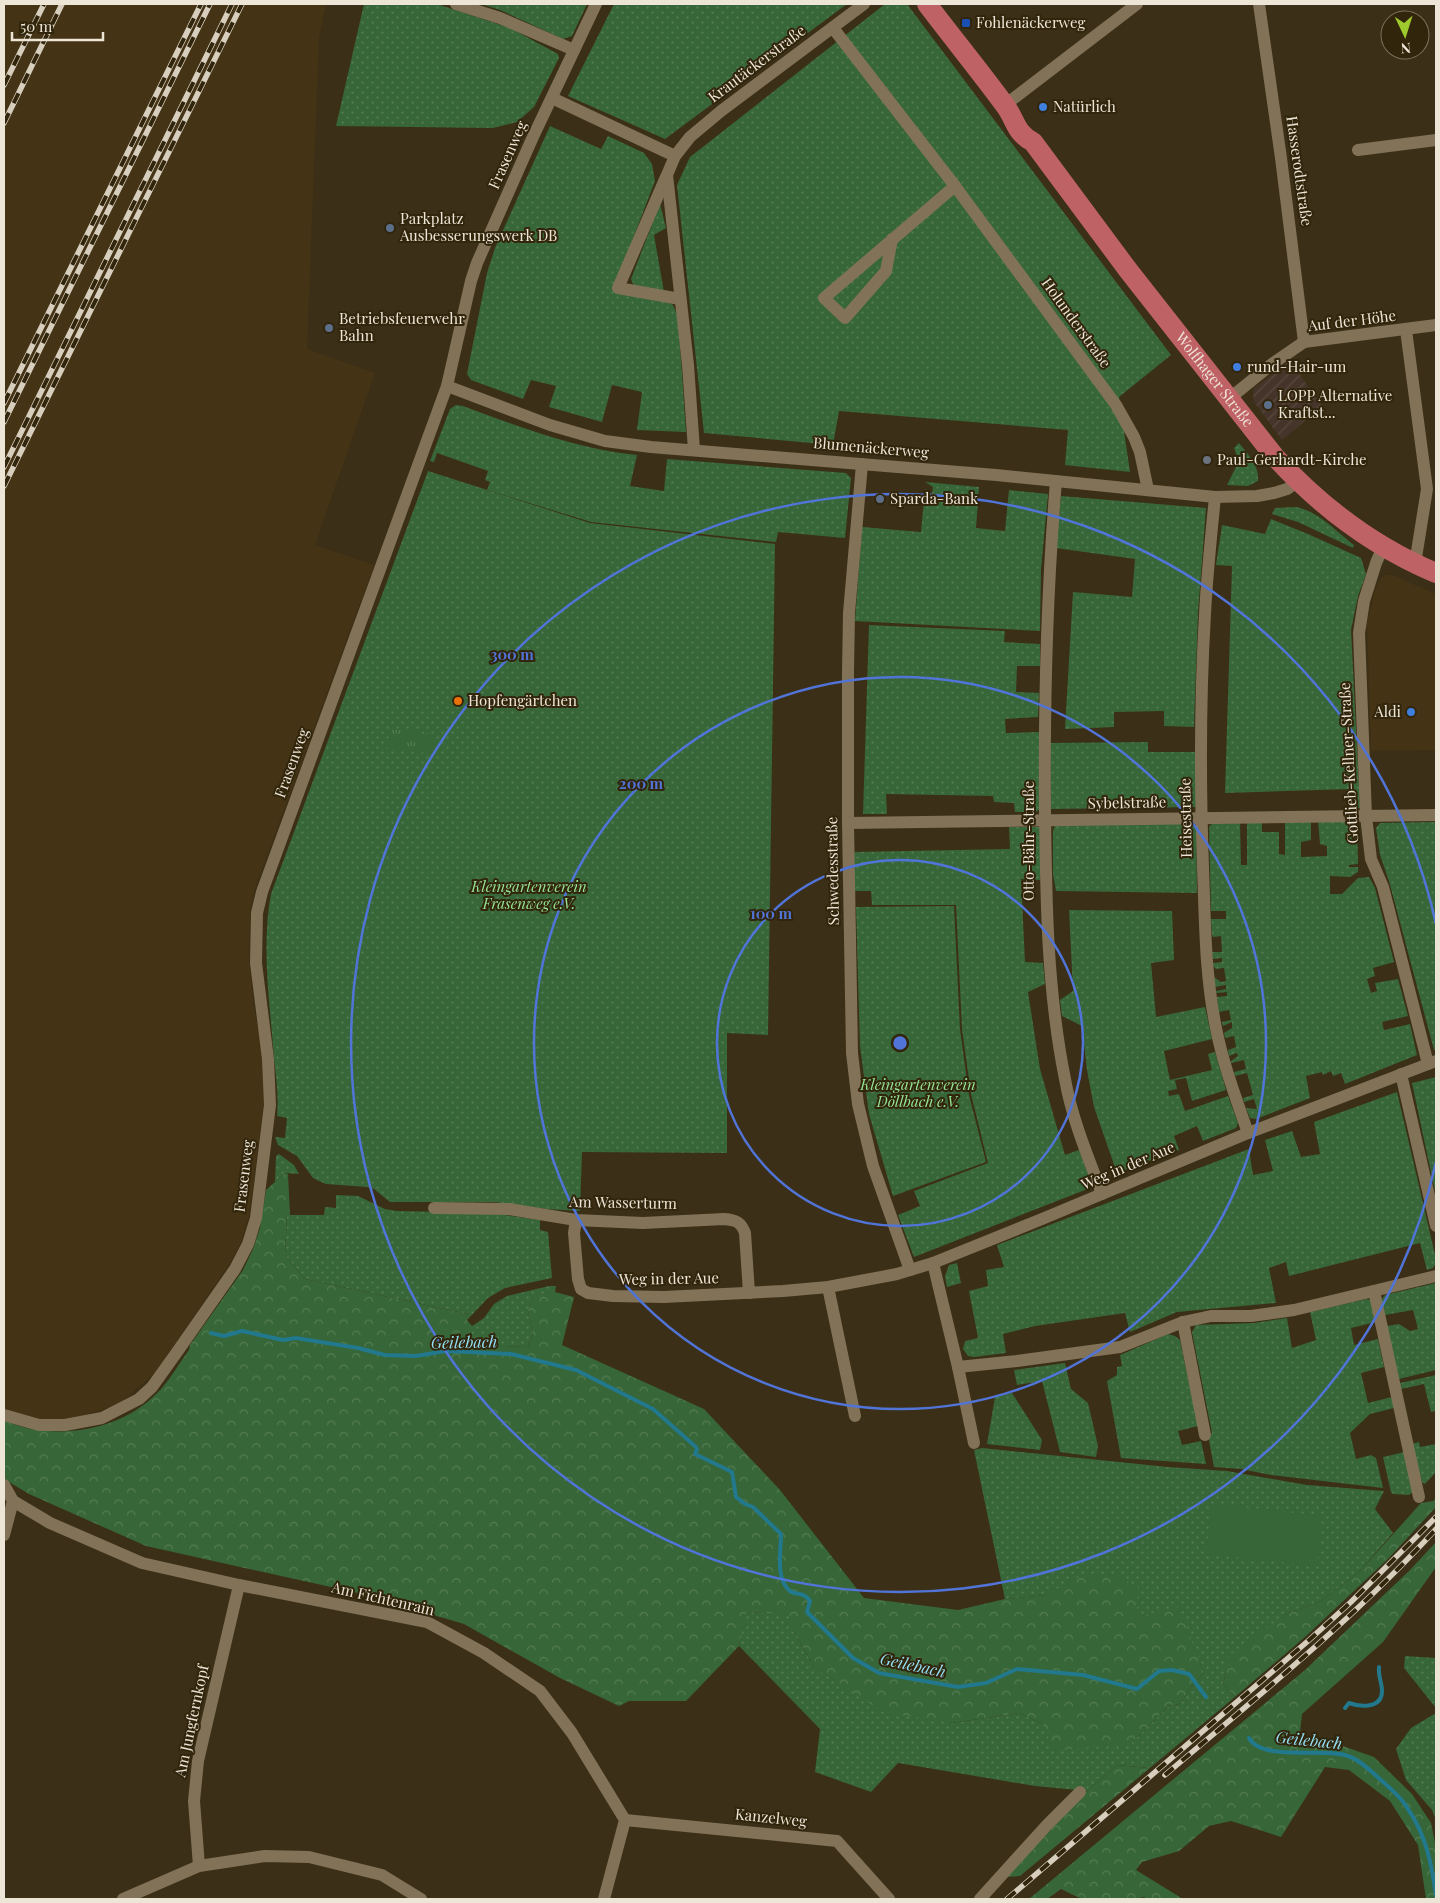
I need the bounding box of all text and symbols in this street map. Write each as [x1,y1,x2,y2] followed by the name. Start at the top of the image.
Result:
[12,10,104,42] scale bar
[1380,10,1430,60] north arrow
[976,12,1086,32] place label: Fohlenäckerweg
[20,16,53,36] text: 50 m
[960,17,972,29] marker: Fohlenäckerweg
[704,20,809,107] street label: Krautäckerstraße
[1400,39,1412,58] text: N
[1053,96,1116,116] place label: Natürlich
[1037,101,1049,113] marker: Natürlich
[1282,115,1318,227] street label: Hasserodtstraße
[483,117,531,192] street label: Frasenweg
[399,208,557,245] place label: Parkplatz Ausbesserungswerk DB
[384,222,396,234] marker: Parkplatz Ausbesserungswerk DB
[1037,273,1116,371] street label: Holunderstraße
[1306,305,1397,335] street label: Auf der Höhe
[339,308,465,345] place label: Betriebsfeuerwehr Bahn
[323,322,335,334] marker: Betriebsfeuerwehr Bahn
[1171,327,1259,431] street label: Wolfhager Straße
[1247,356,1347,376] place label: rund-Hair-um
[1231,361,1243,373] marker: rund-Hair-um
[1278,385,1392,422] place label: LOPP Alternative Kraftst...
[1262,399,1274,411] marker: LOPP Alternative Kraftst...
[812,432,930,462] street label: Blumenäckerweg
[1217,449,1367,469] place label: Paul-Gerhardt-Kirche
[1201,454,1213,466] marker: Paul-Gerhardt-Kirche
[890,488,979,508] place label: Sparda-Bank
[874,493,886,505] marker: Sparda-Bank
[490,644,534,664] text: 300 m
[1334,682,1362,844] street label: Gottlieb-Kellner-Straße
[468,690,577,710] place label: Hopfengärtchen
[452,695,464,707] marker: Hopfengärtchen
[1373,701,1402,721] place label: Aldi
[1405,706,1417,718] marker: Aldi
[269,725,313,800] street label: Frasenweg
[619,773,664,793] text: 200 m
[1174,778,1196,858] street label: Heisestraße
[1018,781,1038,901] street label: Otto-Bähr-Straße
[1088,791,1166,813] street label: Sybelstraße
[821,817,843,925] street label: Schwedesstraße
[470,876,587,913] park label: Kleingartenverein Frasenweg e.V.
[750,903,793,923] text: 100 m
[891,1034,909,1052] centre of rings
[859,1074,976,1111] park label: Kleingartenverein Döllbach e.V.
[1077,1136,1178,1194] street label: Weg in der Aue
[229,1138,257,1213] street label: Frasenweg
[568,1191,678,1213] street label: Am Wasserturm
[618,1267,719,1289] street label: Weg in der Aue
[431,1330,497,1353] water label: Geilebach
[329,1576,437,1620] street label: Am Fichtenrain
[878,1647,948,1682] water label: Geilebach
[169,1662,213,1780] street label: Am Jungfernkopf
[1275,1726,1343,1753] water label: Geilebach
[734,1803,808,1831] street label: Kanzelweg

